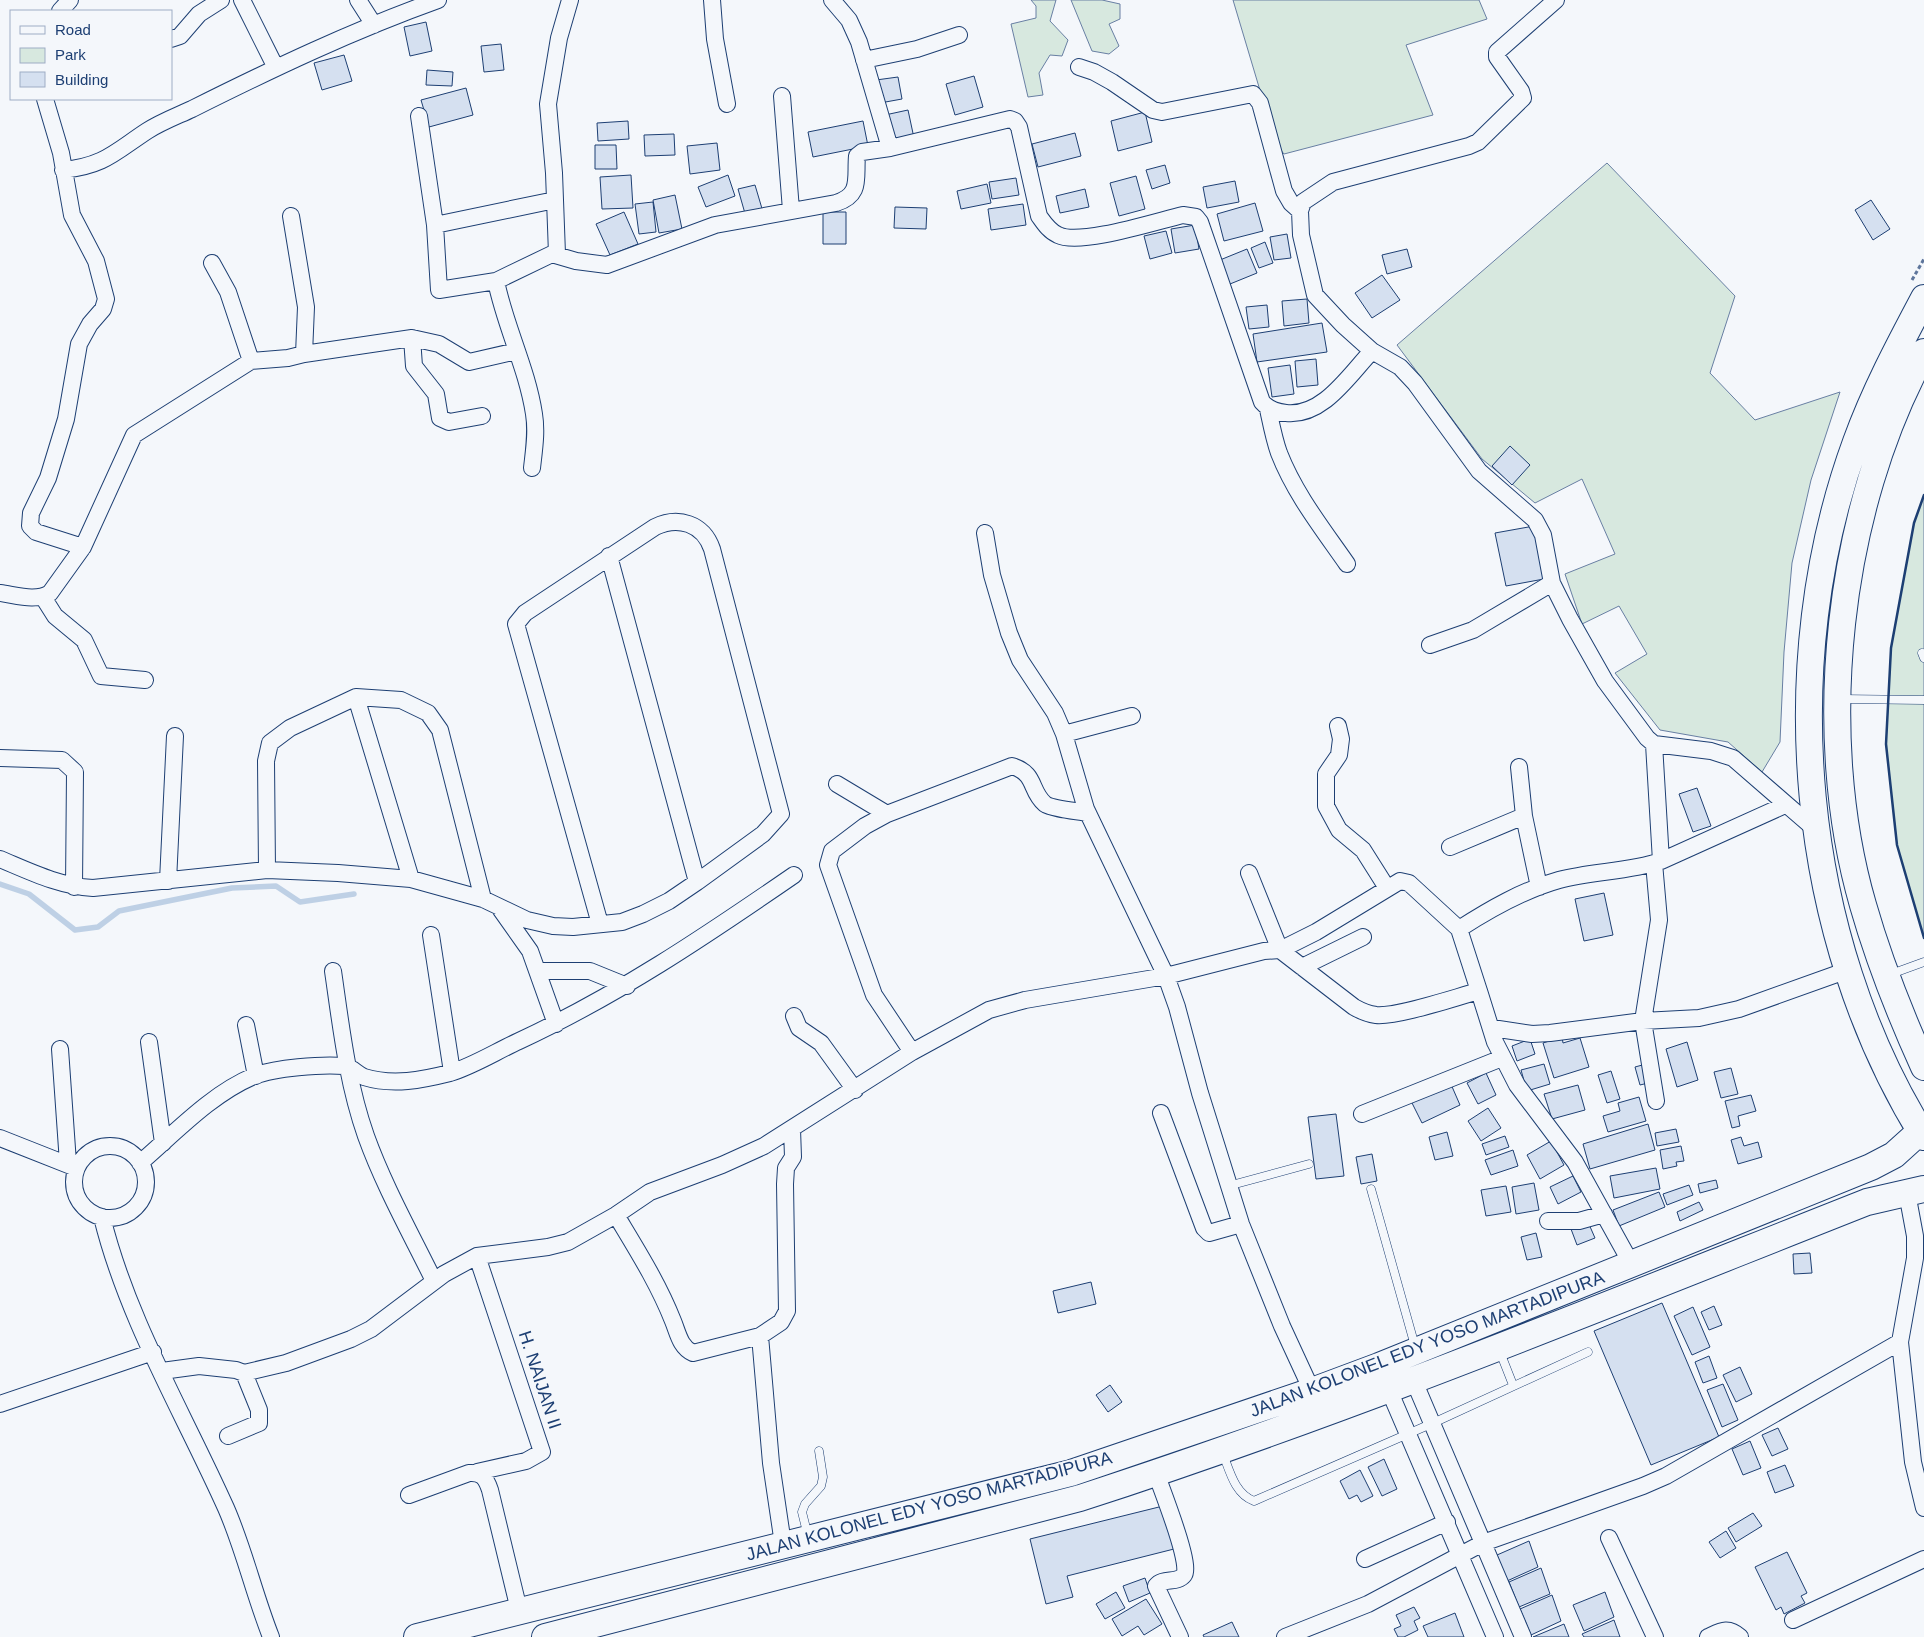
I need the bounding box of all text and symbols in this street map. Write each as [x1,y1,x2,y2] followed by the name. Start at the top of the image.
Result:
[10,10,172,100] legend
[55,21,91,38] text: Road
[55,46,86,63] text: Park
[55,71,108,88] text: Building
[1247,1267,1607,1421] street label: JALAN KOLONEL EDY YOSO MARTADIPURA
[515,1328,565,1432] street label: H. NAIJAN II
[744,1447,1114,1565] street label: JALAN KOLONEL EDY YOSO MARTADIPURA

